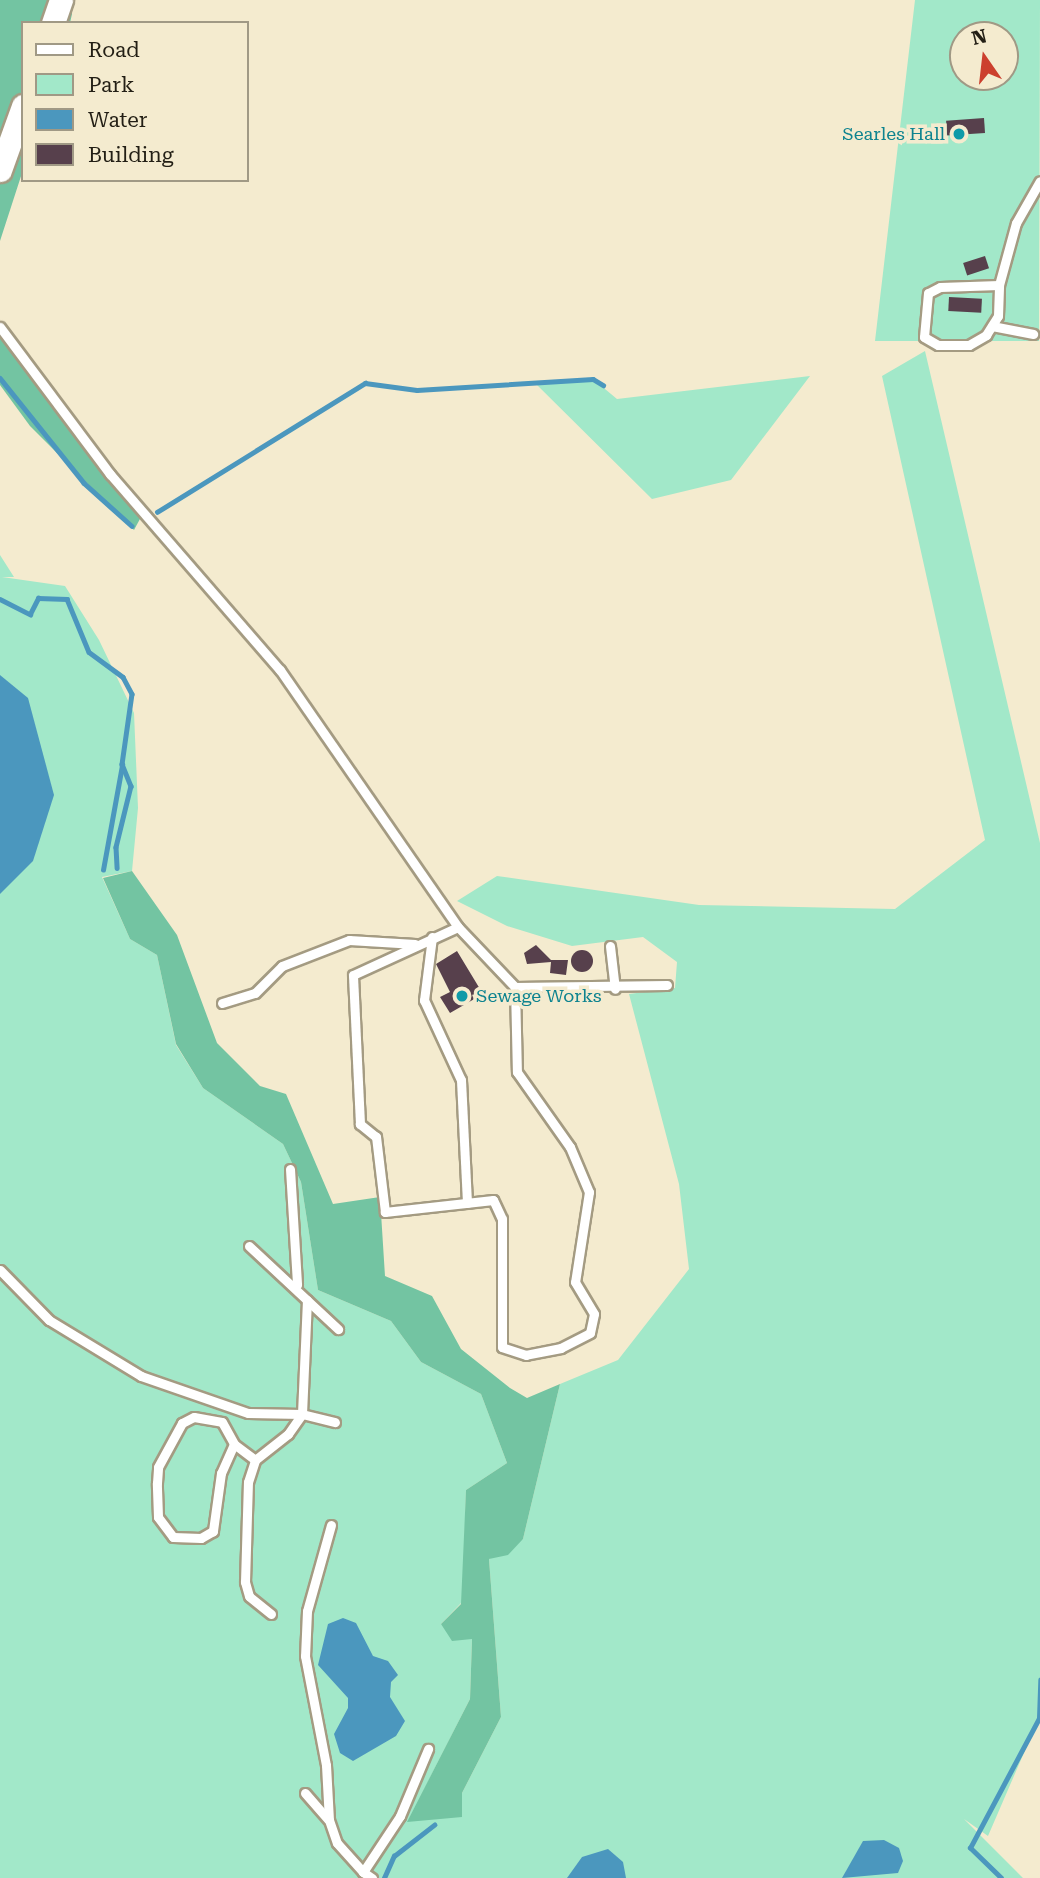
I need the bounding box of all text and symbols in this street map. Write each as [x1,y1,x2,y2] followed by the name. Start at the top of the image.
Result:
[21,21,248,182] legend
[949,21,1019,91] north arrow
[969,24,989,50] text: N
[88,38,140,62] text: Road
[88,73,134,97] text: Park
[88,108,147,132] text: Water
[842,123,945,145] place label: Searles Hall
[951,126,967,142] marker: Searles Hall
[88,143,174,167] text: Building
[476,985,602,1007] place label: Sewage Works
[454,988,470,1004] marker: Sewage Works

